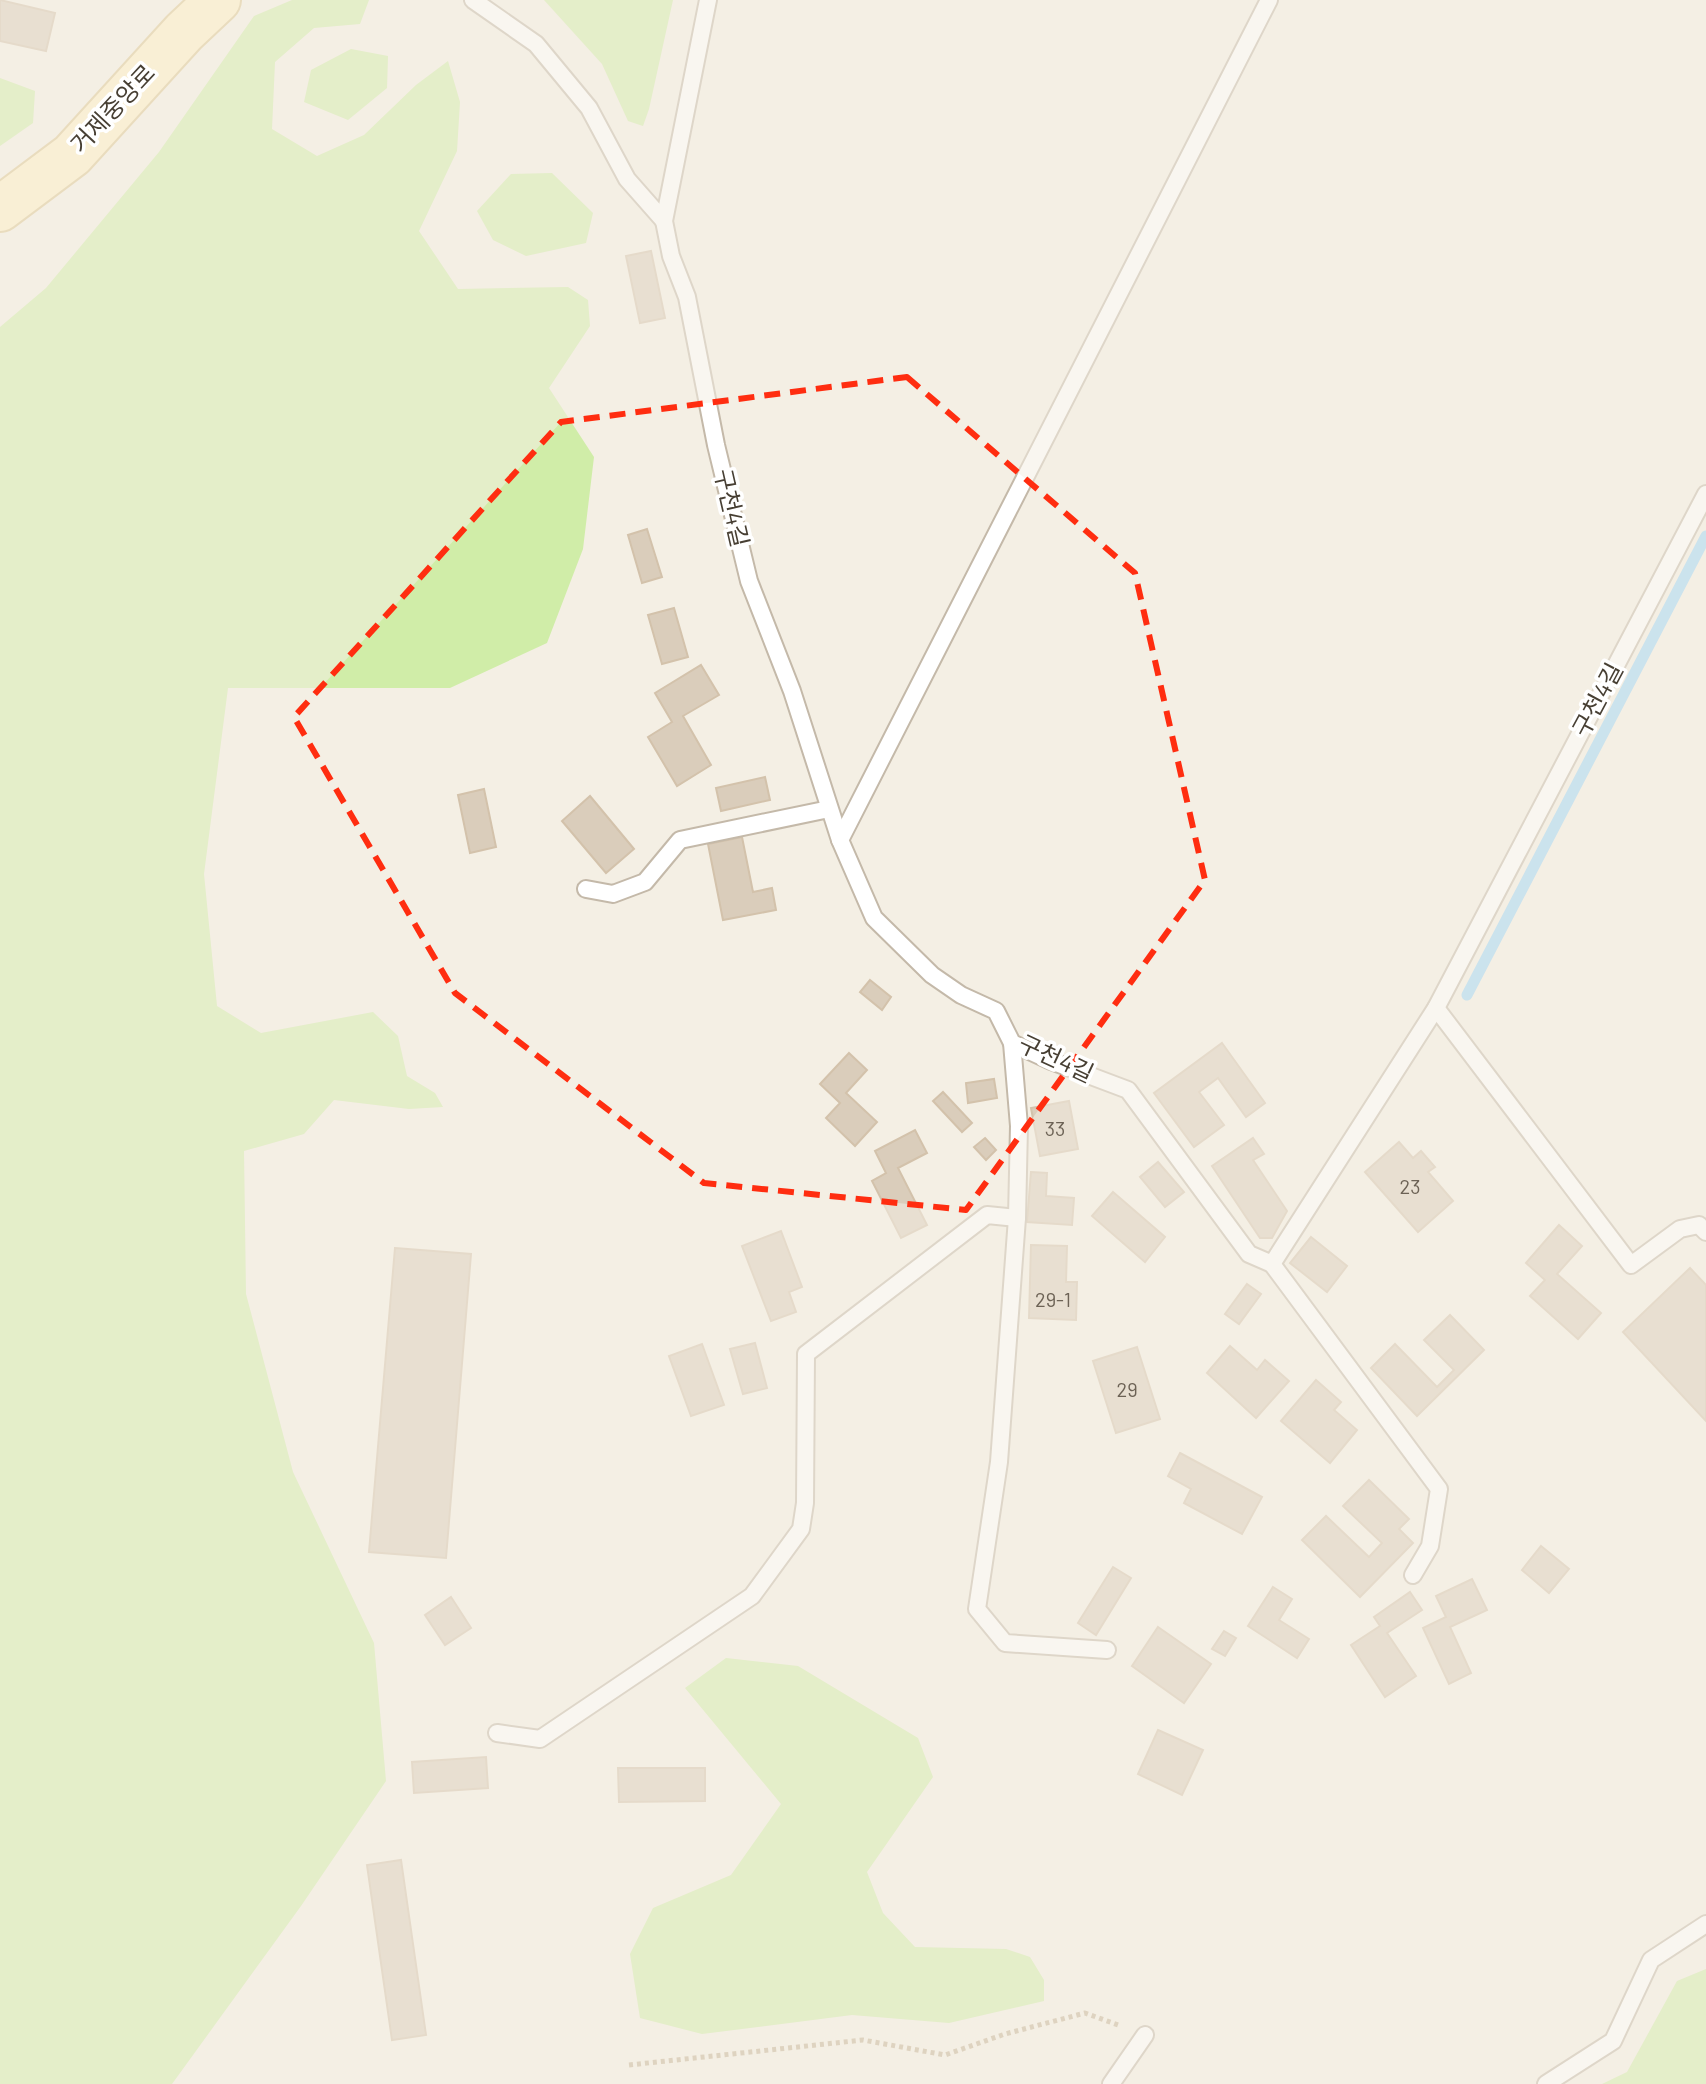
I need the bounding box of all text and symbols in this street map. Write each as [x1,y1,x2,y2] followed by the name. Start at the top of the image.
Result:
[64,58,160,158] street label: 거제중앙로
[709,466,756,550] street label: 구천4길
[1565,657,1628,741] street label: 구천4길
[1014,1028,1099,1088] street label: 구천4길
[1045,1116,1065,1140] house number: 33
[1400,1174,1420,1198] house number: 23
[1035,1287,1071,1311] house number: 29-1
[1116,1377,1138,1401] house number: 29

